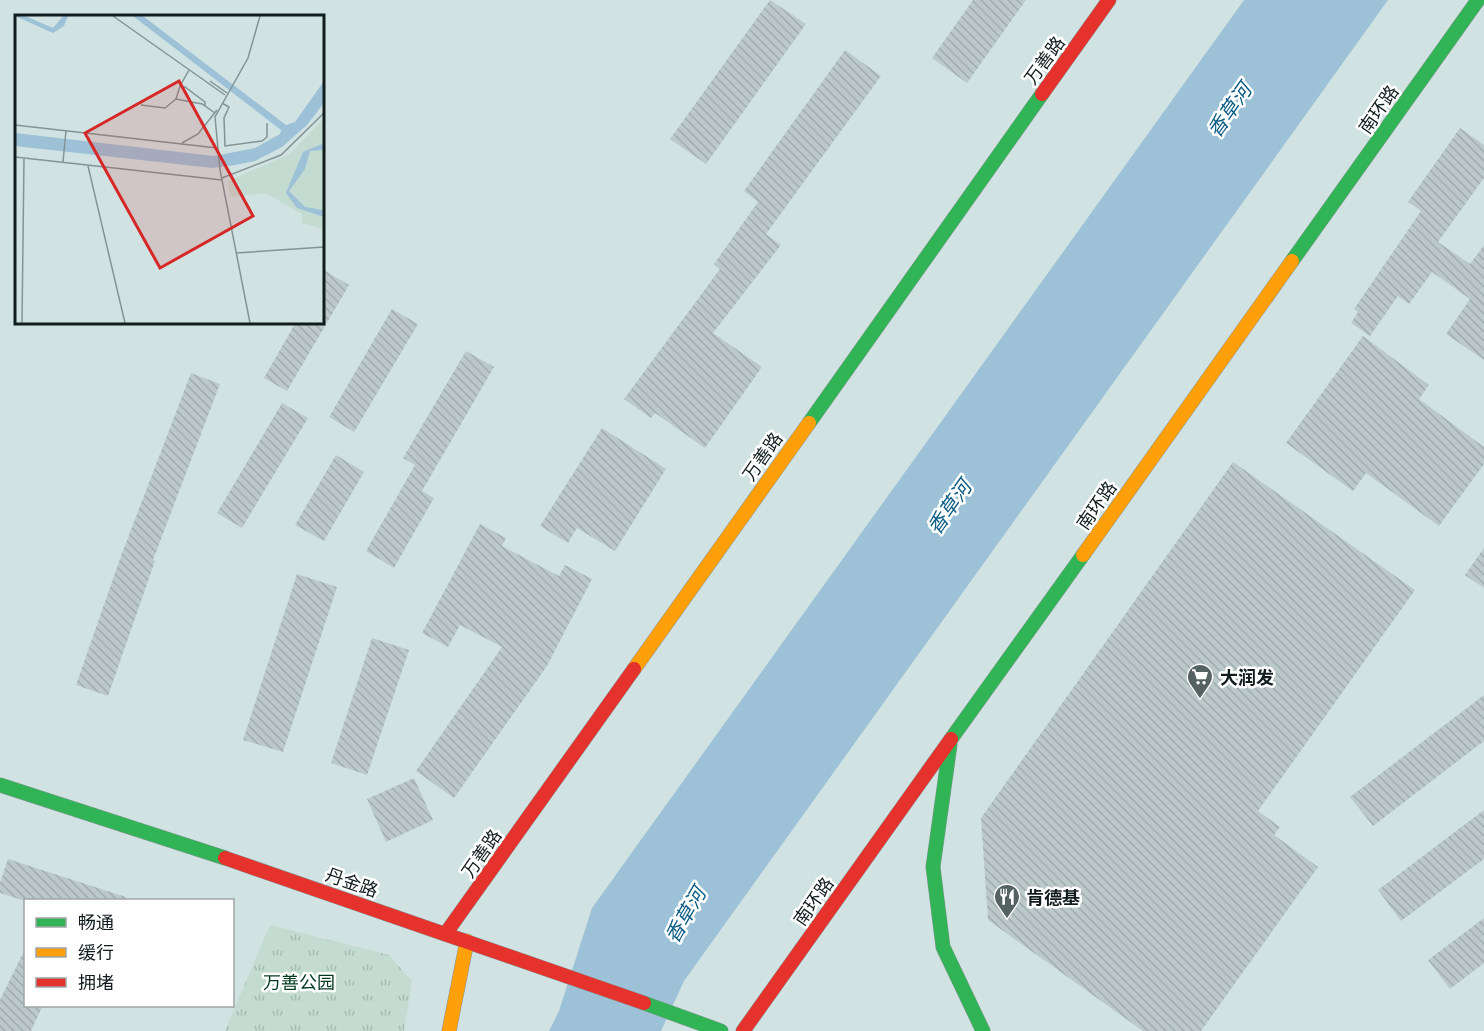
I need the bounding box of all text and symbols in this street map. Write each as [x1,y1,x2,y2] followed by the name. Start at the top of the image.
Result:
[15,15,324,324] inset map
[1018,31,1070,89] street label: 万善路
[1201,74,1260,142] water label: 香草河
[1353,80,1403,138] street label: 南环路
[737,427,787,485] street label: 万善路
[921,471,980,539] water label: 香草河
[1071,476,1121,534] street label: 南环路
[1185,662,1215,700] supermarket icon: 大润发
[1220,665,1274,689] place label: 大润发
[456,824,506,882] street label: 万善路
[323,862,381,902] street label: 丹金路
[788,872,838,930] street label: 南环路
[658,879,714,948] water label: 香草河
[992,882,1022,920] restaurant icon: 肯德基
[1026,885,1080,909] place label: 肯德基
[24,899,234,1007] legend
[78,910,114,934] text: 畅通
[78,940,114,964] text: 缓行
[78,970,114,994] text: 拥堵
[263,970,335,994] park label: 万善公园

